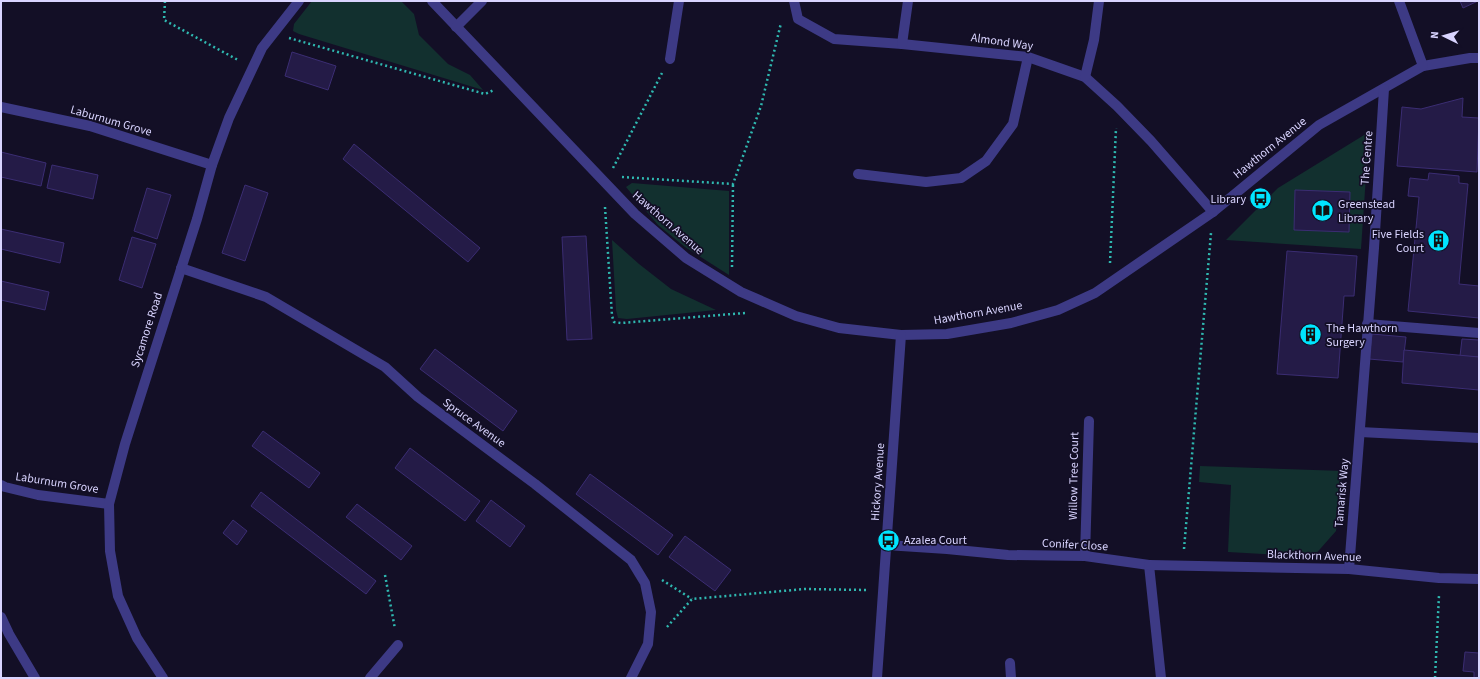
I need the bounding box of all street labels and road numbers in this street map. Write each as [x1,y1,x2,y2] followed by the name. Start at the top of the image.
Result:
[970,29,1035,55] street label: Almond Way
[68,101,154,141] street label: Laburnum Grove
[1230,113,1310,183] street label: Hawthorn Avenue
[1357,130,1377,186] street label: The Centre
[629,187,707,259] street label: Hawthorn Avenue
[127,290,167,370] street label: Sycamore Road
[932,297,1024,329] street label: Hawthorn Avenue
[439,394,509,452] street label: Spruce Avenue
[1065,432,1083,520] street label: Willow Tree Court
[867,442,889,521] street label: Hickory Avenue
[1331,458,1354,528] street label: Tamarisk Way
[14,468,100,498] street label: Laburnum Grove
[1042,535,1109,555] street label: Conifer Close
[1266,546,1362,566] street label: Blackthorn Avenue

